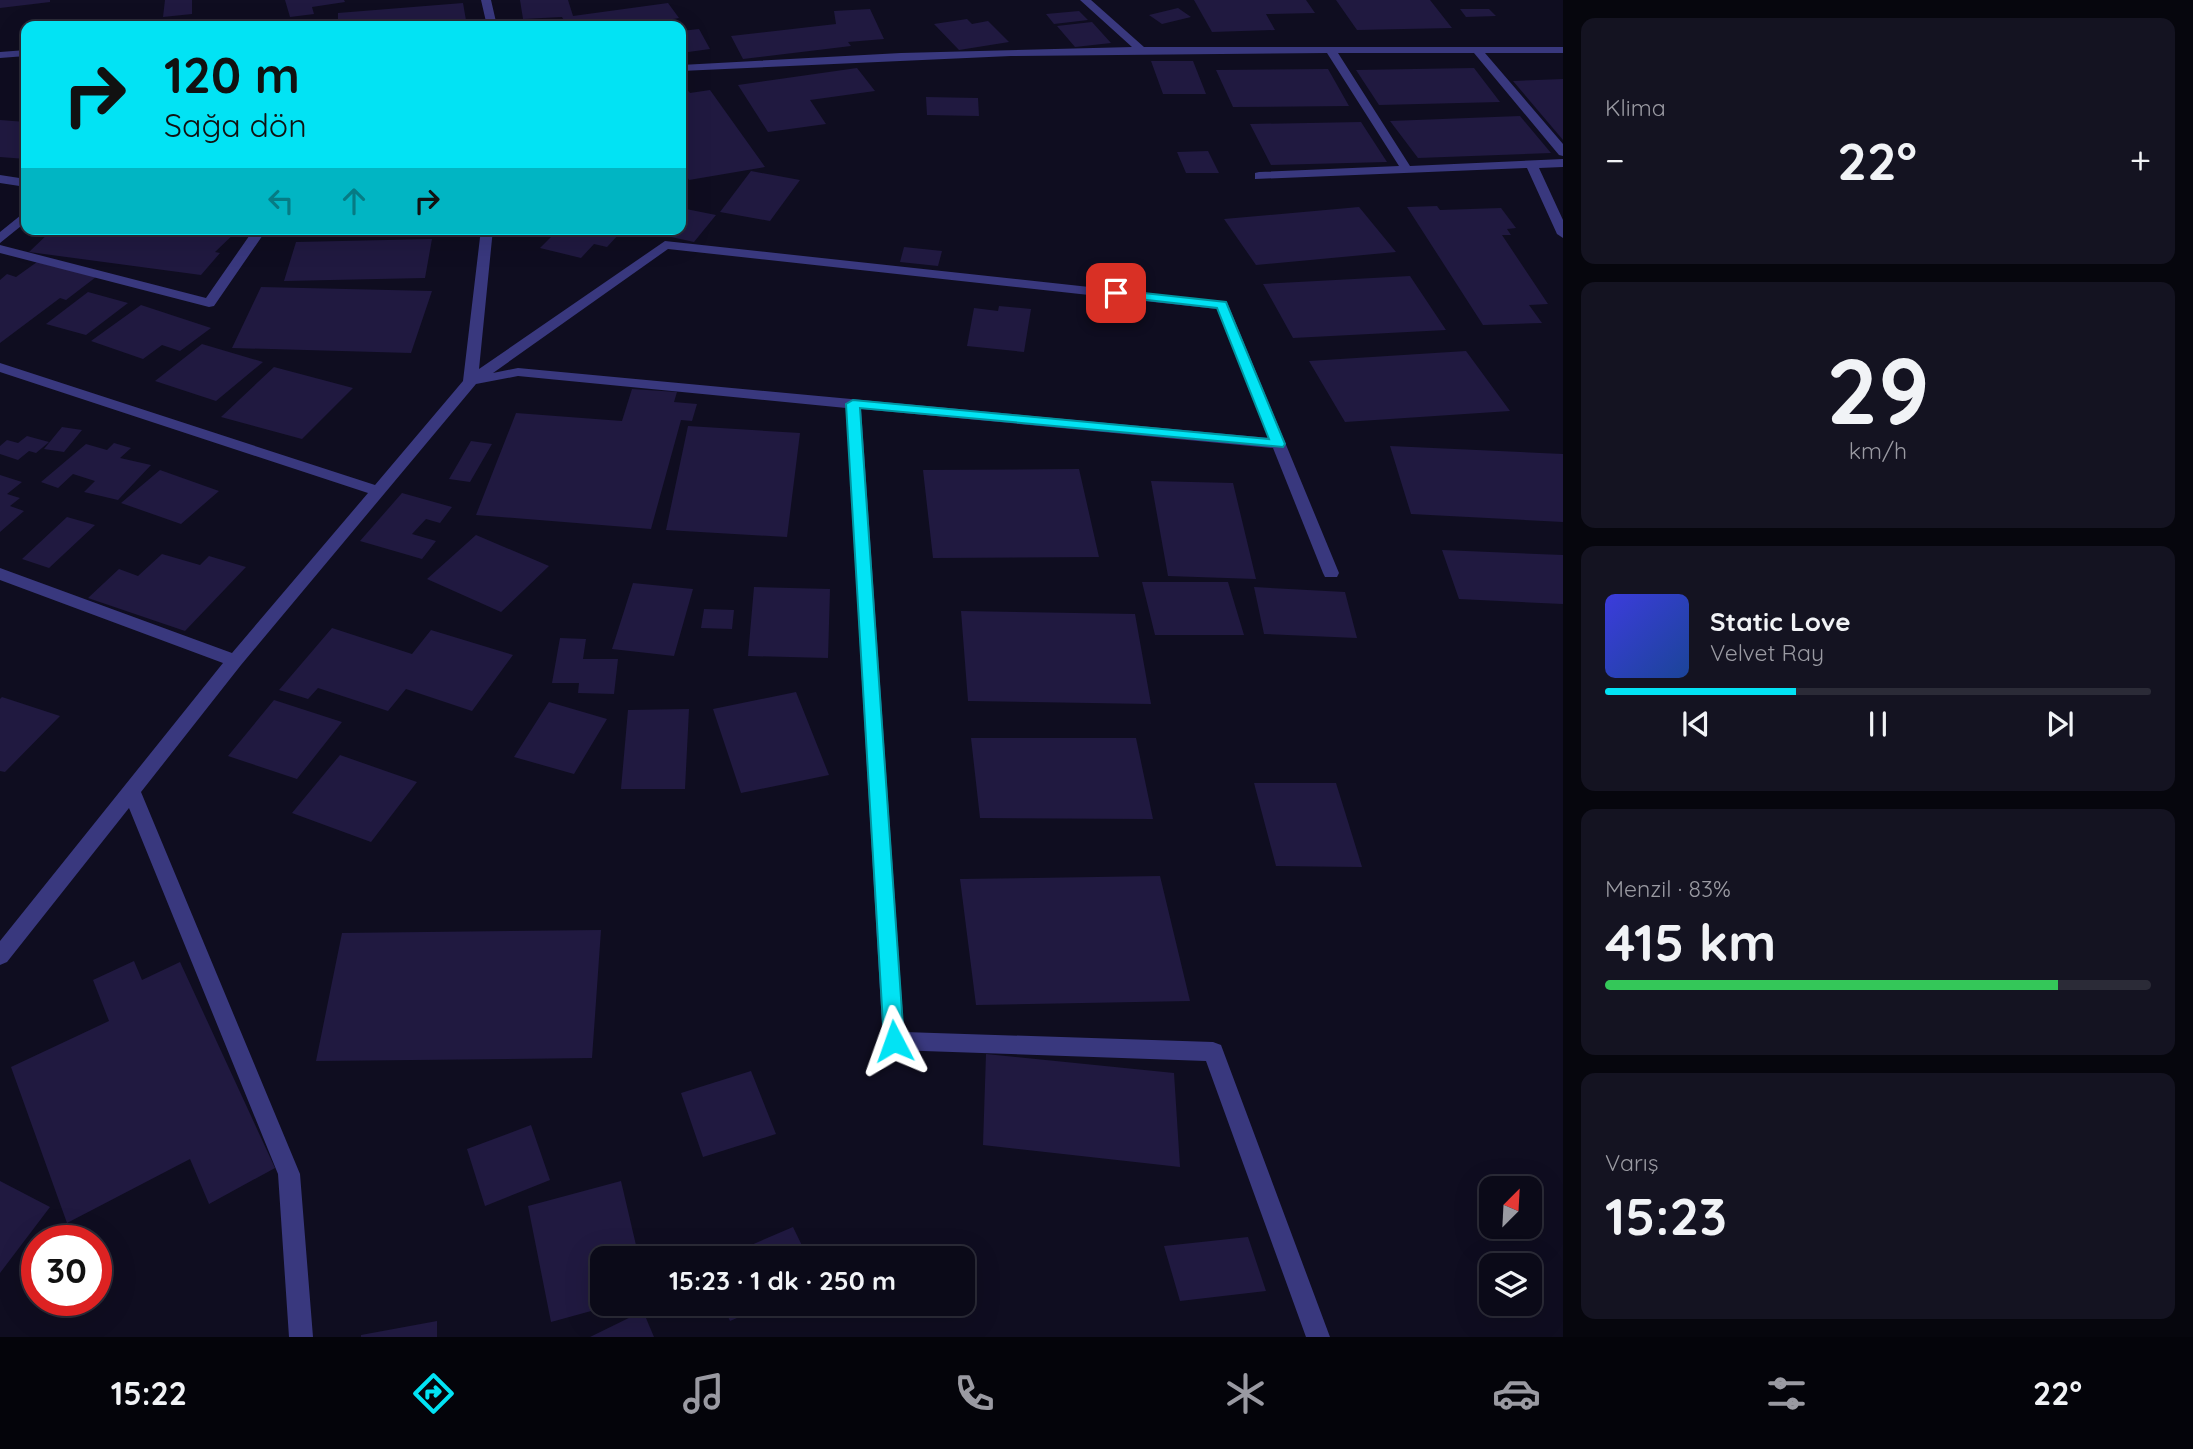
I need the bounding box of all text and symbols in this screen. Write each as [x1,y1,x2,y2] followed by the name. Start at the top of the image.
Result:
[164,44,300,105] text: 120 m
[49,49,140,140] icon: right
[1605,93,1666,122] text: Klima
[164,105,307,145] text: Sağa dön
[1837,128,1917,193] text: 22°
[1605,136,1625,184] text: −
[2130,136,2151,184] text: +
[262,182,300,220] icon: left
[335,182,373,220] icon: ahead
[408,182,446,220] icon: right
[1086,263,1146,323] pin
[1097,274,1135,312] icon: arrive
[1826,333,1930,447] text: 29
[1849,436,1907,465] text: km/h
[1710,605,1851,638] text: Static Love
[1710,638,1824,667] text: Velvet Ray
[1677,705,1715,743] icon: previous
[1859,705,1897,743] icon: pause
[2041,705,2079,743] icon: next
[1605,874,1731,903] text: Menzil · 83%
[1605,909,1776,974] text: 415 km
[857,1004,931,1078] position arrow
[1605,1148,1659,1177] text: Varış
[1479,1176,1542,1239] north arrow
[1479,1176,1542,1316] map controls
[1605,1183,1727,1248] text: 15:23
[21,1225,112,1316] speed limit sign: 30
[1479,1253,1542,1316] button: layers
[669,1264,896,1297] text: 15:23 · 1 dk · 250 m
[409,1369,458,1418] icon: directions
[679,1369,728,1418] icon: music
[950,1369,999,1418] icon: phone
[1221,1369,1270,1418] icon: climate
[1492,1369,1541,1418] icon: car
[1762,1369,1811,1418] icon: filters
[111,1373,187,1413] text: 15:22
[2033,1373,2082,1413] text: 22°

